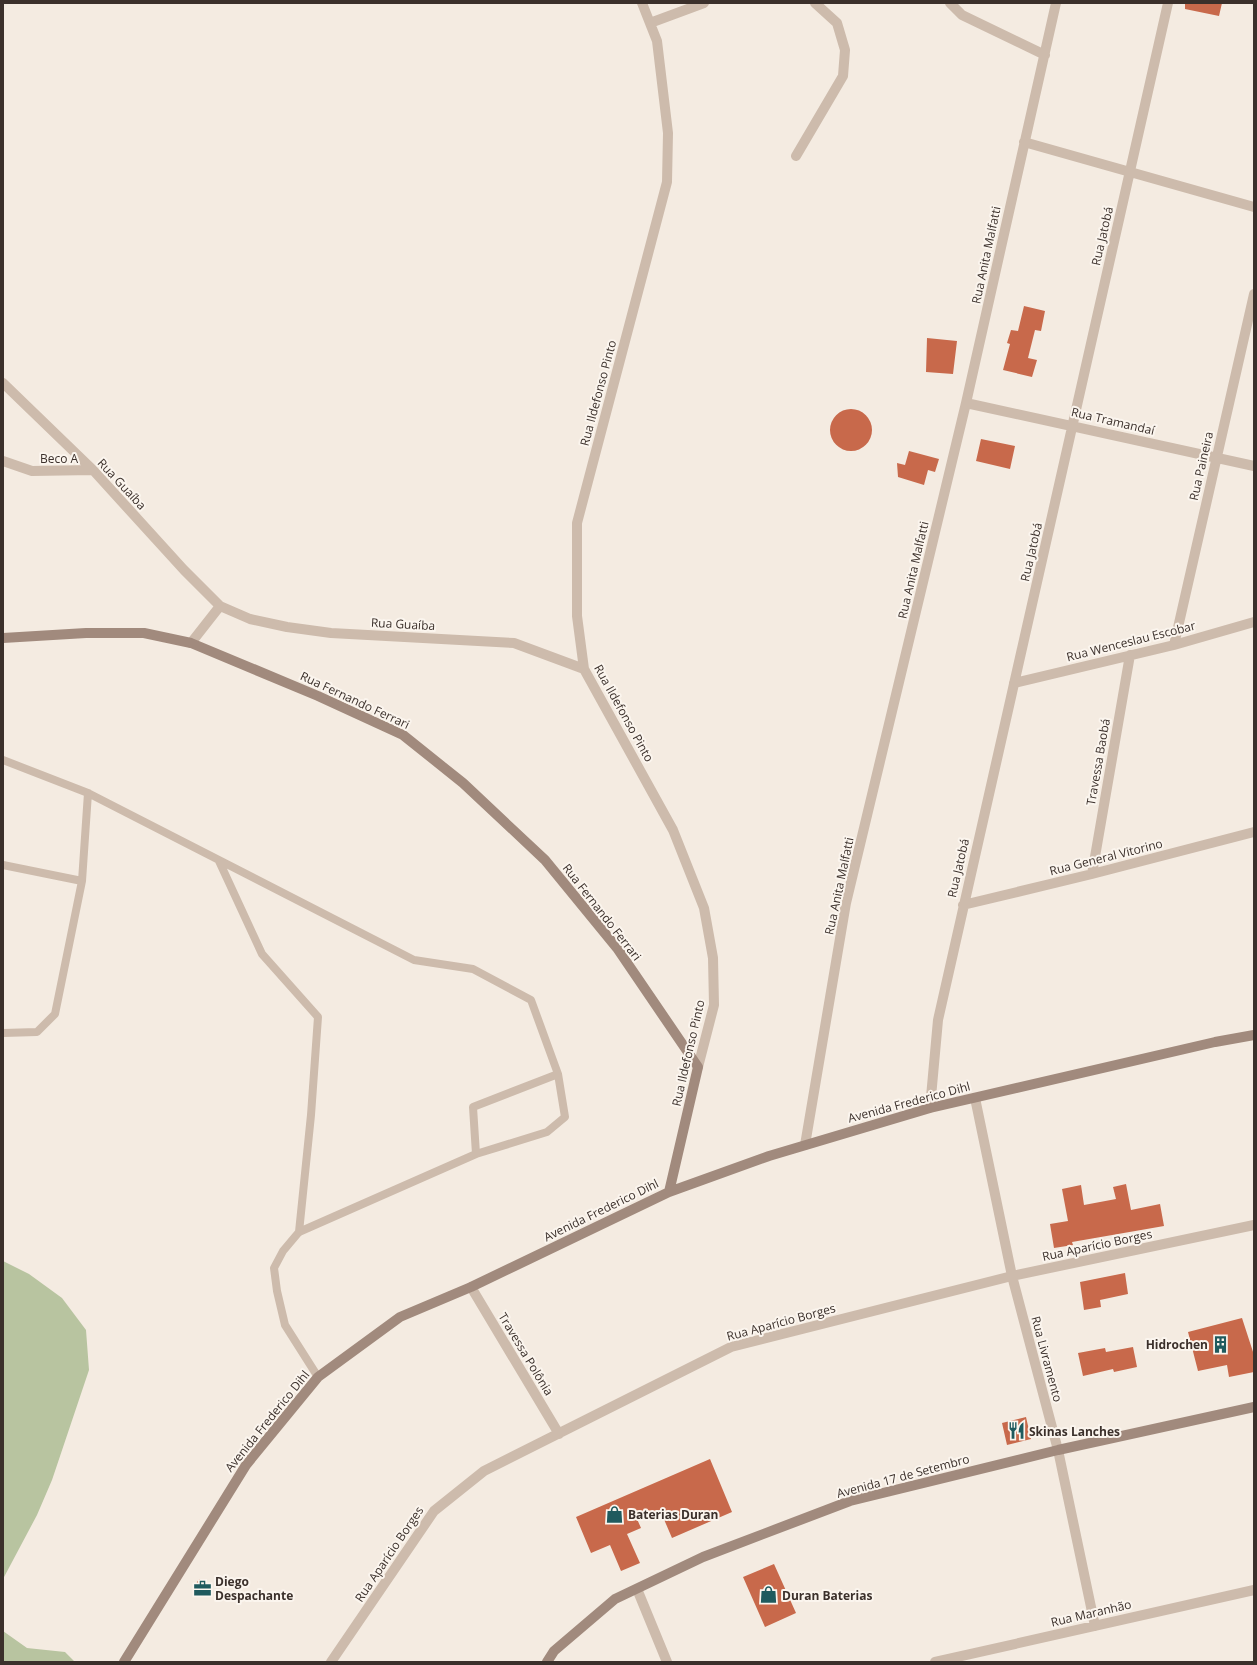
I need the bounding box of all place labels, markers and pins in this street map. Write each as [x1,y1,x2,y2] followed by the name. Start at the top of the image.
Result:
[1211,1334,1231,1354] building icon: Hidrochen
[1146,1336,1208,1353] place label: Hidrochen
[1006,1421,1026,1441] restaurant icon: Skinas Lanches
[1029,1423,1120,1440] place label: Skinas Lanches
[605,1504,625,1524] shop icon: Baterias Duran
[628,1506,718,1523] place label: Baterias Duran
[215,1573,293,1604] place label: Diego Despachante
[192,1578,212,1598] office icon: Diego Despachante
[759,1585,779,1605] shop icon: Duran Baterias
[782,1587,872,1604] place label: Duran Baterias

